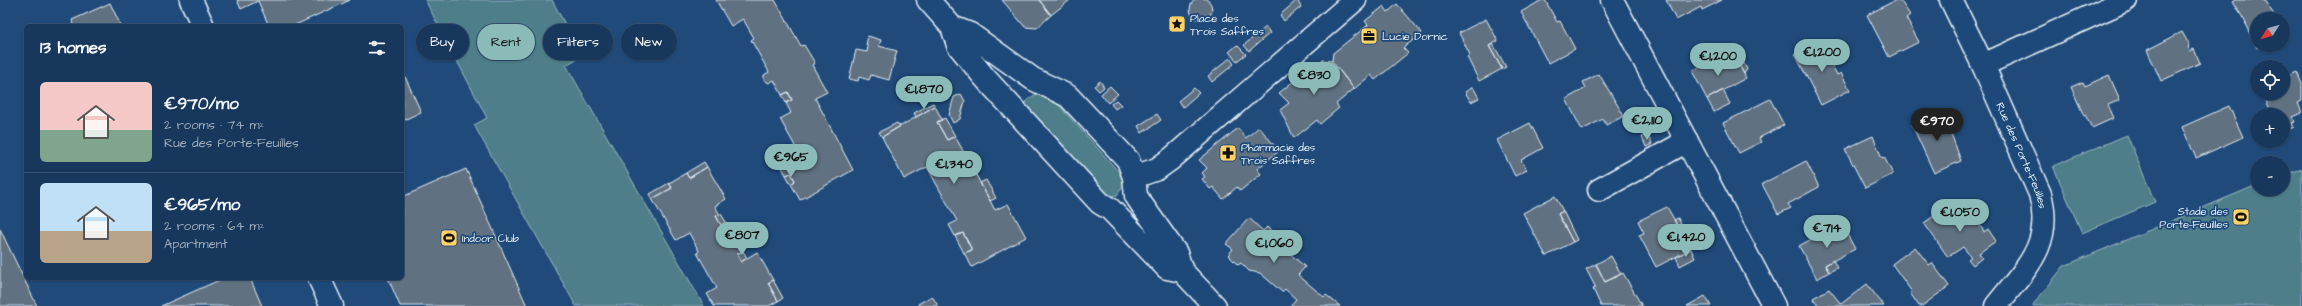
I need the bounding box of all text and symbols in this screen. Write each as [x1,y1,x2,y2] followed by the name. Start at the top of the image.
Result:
[1190,11,1264,39] place label: Place des Trois Saffres
[2250,12,2290,52] north arrow
[2250,12,2290,196] map controls
[1167,14,1187,34] place icon: Place des Trois Saffres
[416,24,469,60] chip: Buy
[477,24,535,60] chip: Rent
[543,24,613,60] chip: Filters
[621,24,677,60] chip: New
[1359,26,1379,46] office icon: Lucie Dornic
[1382,29,1448,44] place label: Lucie Dornic
[40,36,107,60] text: 13 homes
[366,37,388,59] icon: filters
[1789,39,1855,73] pin: €1,200
[1685,43,1751,77] pin: €1,200
[1803,43,1841,61] text: €1,200
[1699,47,1737,65] text: €1,200
[2250,60,2290,100] button: locate
[1290,62,1338,96] pin: €830
[1297,66,1331,84] text: €830
[891,76,957,110] pin: €1,870
[905,80,943,98] text: €1,870
[164,92,239,116] text: €970/mo
[72,98,120,146] icon: home
[1992,100,2050,210] street label: Rue des Porte-Feuilles
[1614,107,1680,141] pin: €2,110
[1913,108,1961,142] pin: €970
[2250,108,2290,148] button: +
[1631,111,1663,129] text: €2,110
[1920,112,1954,130] text: €970
[164,116,264,134] text: 2 rooms · 74 m²
[164,134,299,152] text: Rue des Porte-Feuilles
[1241,140,1316,168] place label: Pharmacie des Trois Saffres
[1218,143,1238,163] pharmacy icon: Pharmacie des Trois Saffres
[767,144,815,178] pin: €965
[773,148,809,166] text: €965
[921,151,987,185] pin: €1,340
[935,155,973,173] text: €1,340
[2250,156,2290,196] button: −
[164,193,240,217] text: €965/mo
[72,199,120,247] icon: home
[1927,199,1993,233] pin: €1,050
[1940,203,1980,221] text: €1,050
[2159,204,2228,232] place label: Stade des Porte-Feuilles
[2231,207,2251,227] sports icon: Stade des Porte-Feuilles
[1803,215,1851,249] pin: €714
[164,217,265,235] text: 2 rooms · 64 m²
[1813,219,1841,237] text: €714
[718,222,766,256] pin: €807
[1653,224,1719,258] pin: €1,420
[725,226,759,244] text: €807
[439,228,459,248] sports icon: Indoor Club
[1667,228,1705,246] text: €1,420
[1241,230,1307,264] pin: €1,060
[462,231,519,246] place label: Indoor Club
[1255,234,1293,252] text: €1,060
[164,235,228,253] text: Apartment

